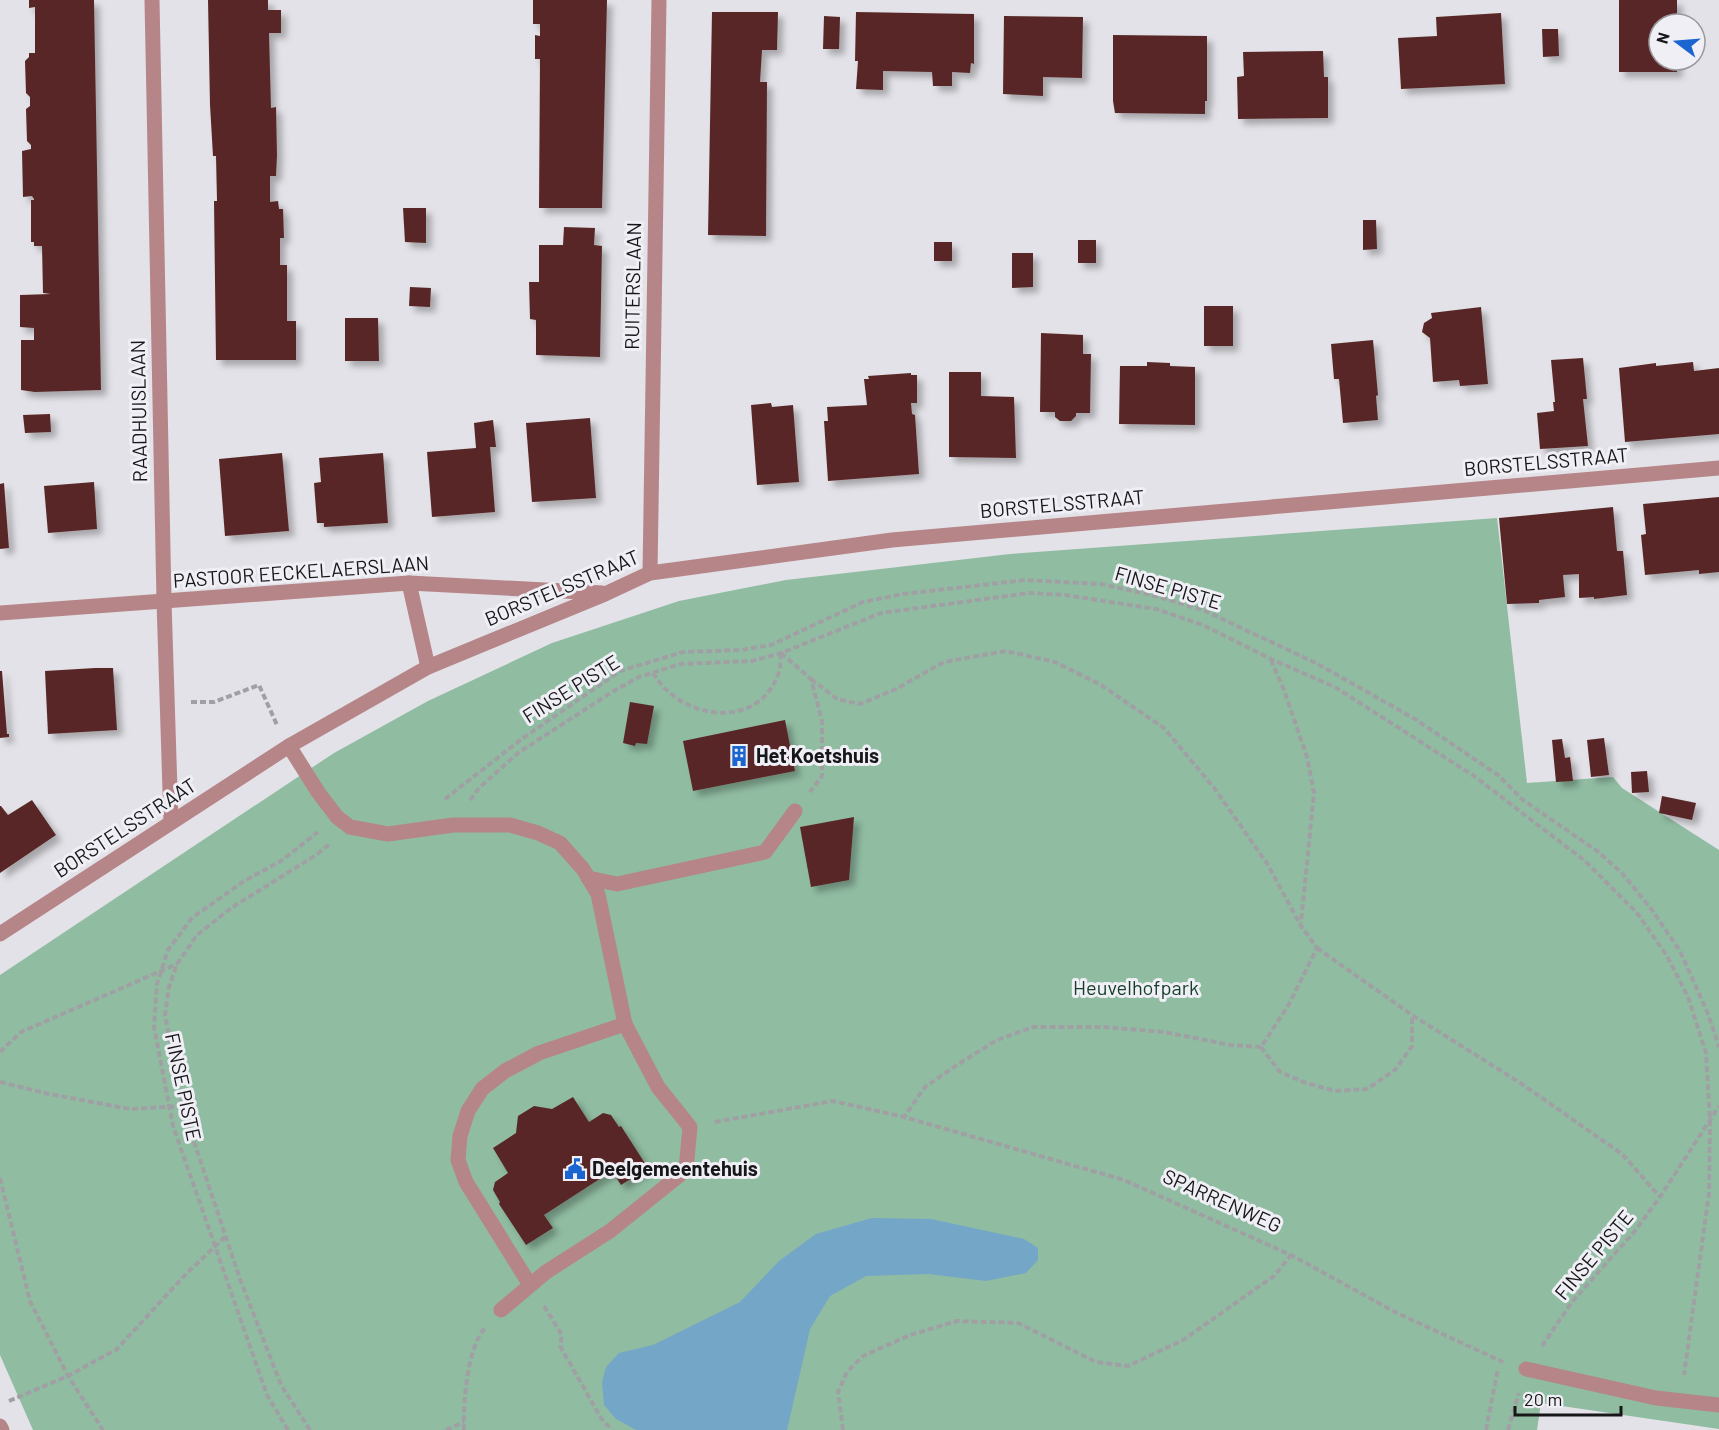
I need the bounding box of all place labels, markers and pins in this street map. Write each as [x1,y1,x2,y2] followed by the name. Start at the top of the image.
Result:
[756,743,879,767] place label: Het Koetshuis
[727,744,751,768] building icon: Het Koetshuis
[592,1156,758,1180] place label: Deelgemeentehuis
[563,1157,587,1181] public building icon: Deelgemeentehuis

